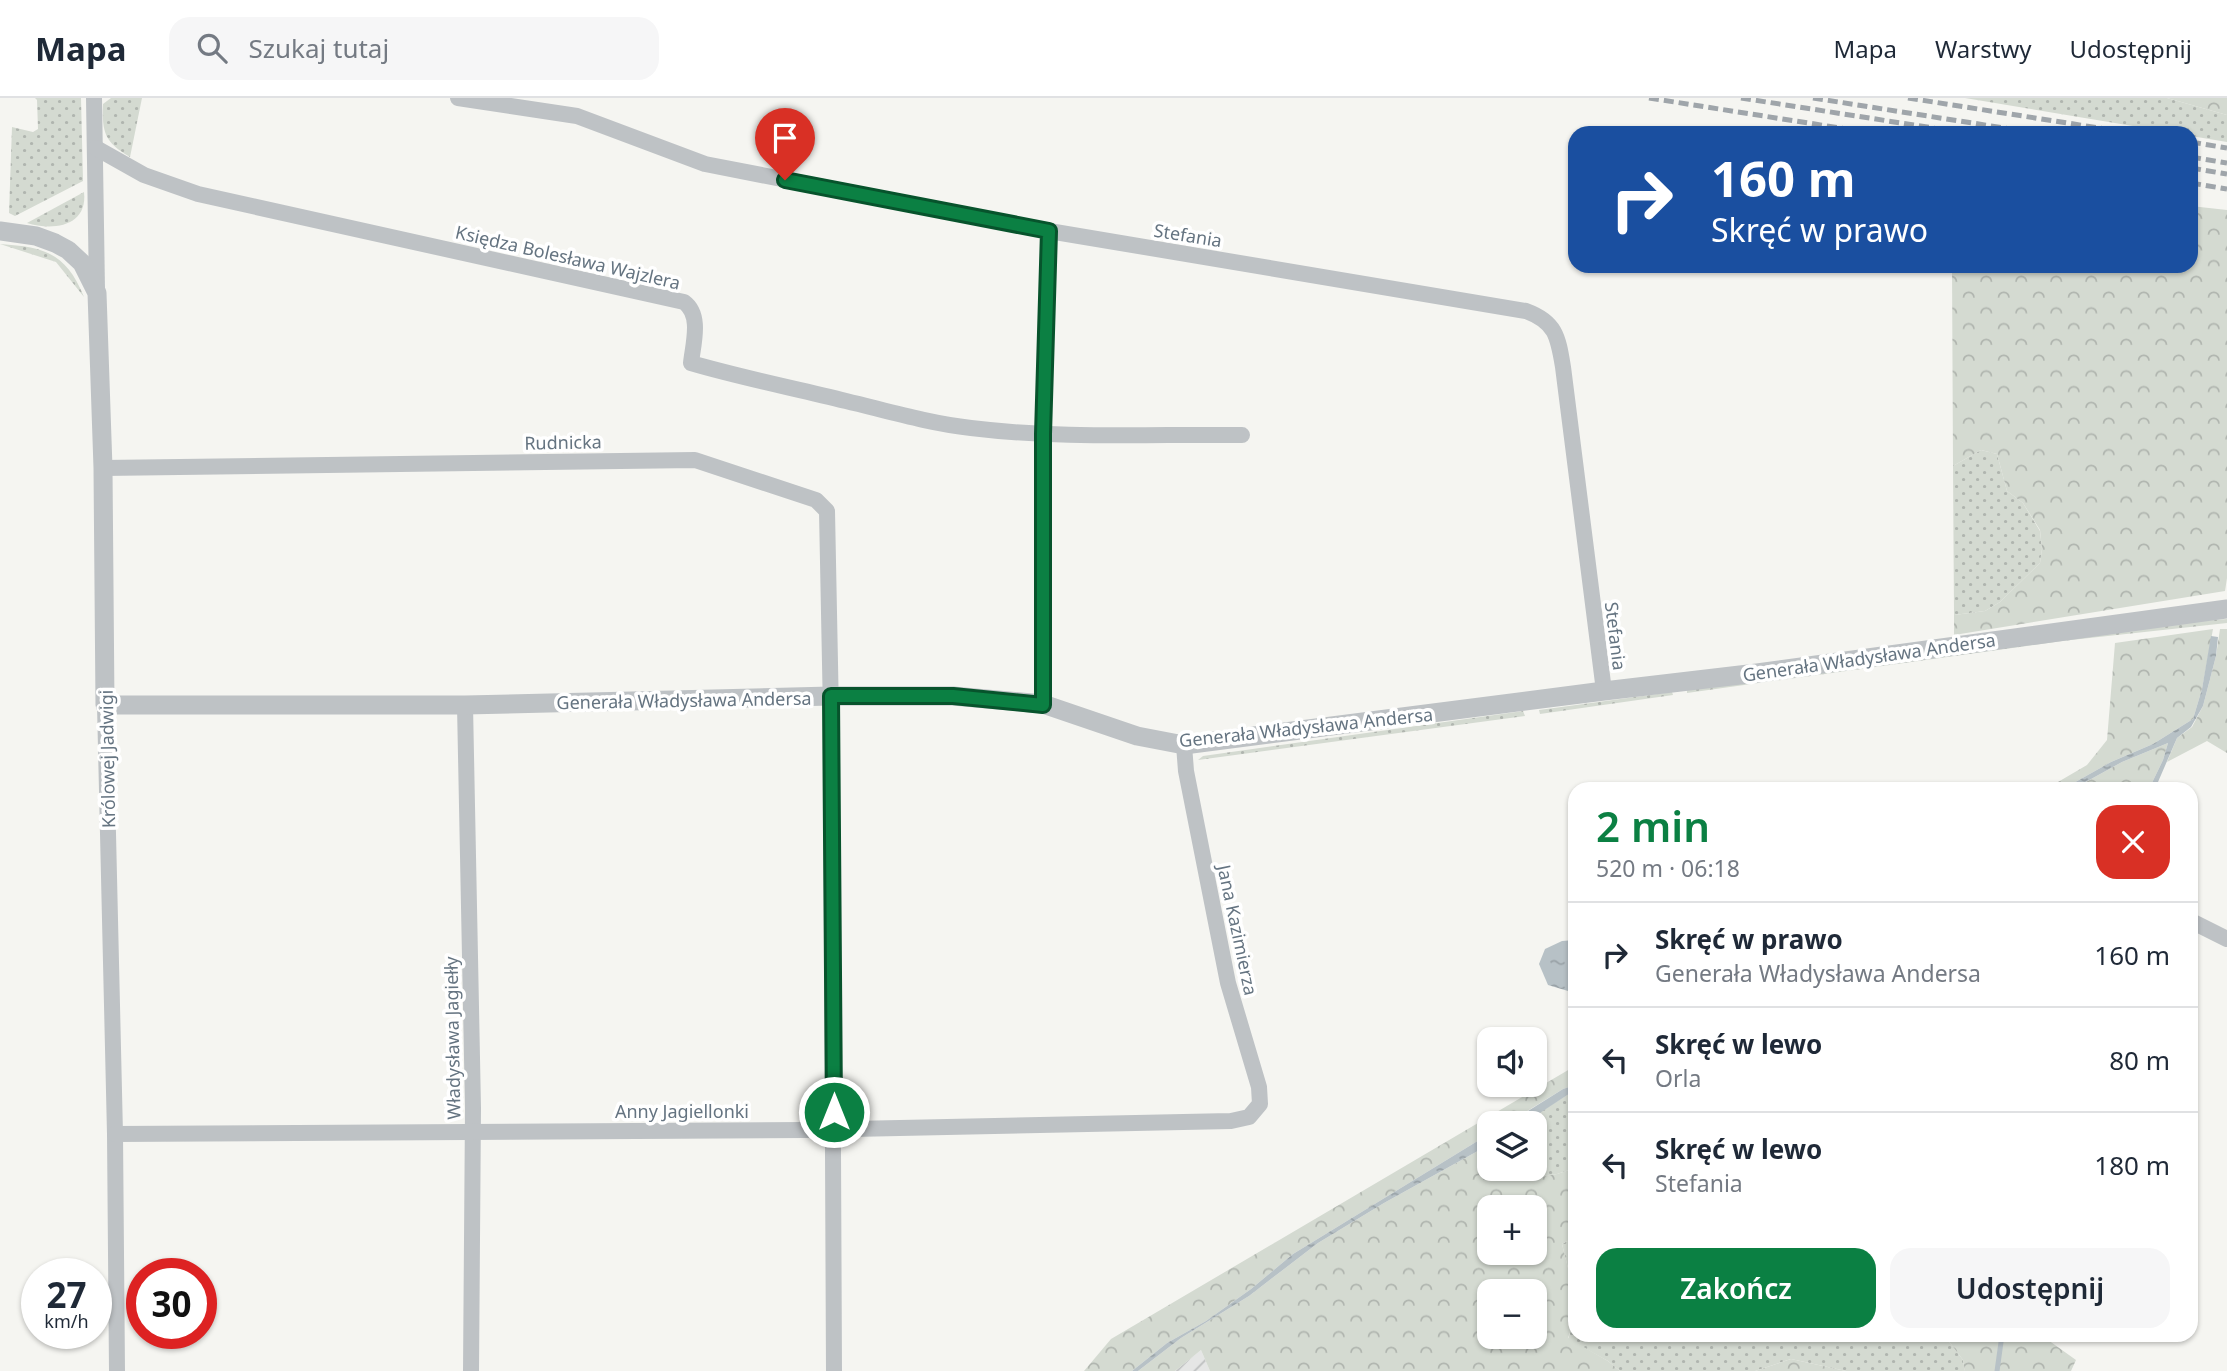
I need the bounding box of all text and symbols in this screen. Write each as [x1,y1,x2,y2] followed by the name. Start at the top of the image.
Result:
[169,17,659,80] search box
[35,26,127,71] text: Mapa
[193,29,231,67] icon: search
[249,30,389,66] text: Szukaj tutaj
[1834,32,1897,65] text: Mapa
[1935,32,2032,65] text: Warstwy
[2070,32,2192,65] text: Udostępnij
[755,108,815,180] pin
[766,119,804,157] icon: arrive
[1711,145,1856,211] text: 160 m
[1596,154,1687,245] icon: right
[1711,208,1928,251] text: Skręć w prawo
[1152,218,1224,252] street label: Stefania
[453,219,683,295] street label: Księdza Bolesława Wajzlera
[524,429,602,455] street label: Rudnicka
[1600,600,1632,672] street label: Stefania
[1741,627,1997,687] street label: Generała Władysława Andersa
[556,686,812,714] street label: Generała Władysława Andersa
[94,690,120,828] street label: Królowej Jadwigi
[1178,702,1434,752] street label: Generała Władysława Andersa
[1596,797,1710,854] text: 2 min
[2096,805,2170,879] button: close
[1596,852,1740,884] text: 520 m · 06:18
[1212,861,1264,997] street label: Jana Kazimierza
[1655,921,1843,957] text: Skręć w prawo
[1596,936,1634,974] icon: right
[2094,937,2170,973] text: 160 m
[439,955,465,1120] street label: Władysława Jagiełły
[1655,957,1981,989] text: Generała Władysława Andersa
[1655,1026,1822,1062] text: Skręć w lewo
[1477,1027,1547,1349] map controls
[1477,1027,1547,1097] button: sound
[1596,1041,1634,1079] icon: left
[2109,1042,2170,1078] text: 80 m
[1655,1062,1701,1094] text: Orla
[797,1075,871,1149] position arrow
[615,1099,749,1123] street label: Anny Jagiellonki
[1477,1111,1547,1181] button: layers
[1655,1131,1822,1167] text: Skręć w lewo
[1596,1146,1634,1184] icon: left
[2094,1147,2170,1183] text: 180 m
[1655,1167,1743,1199] text: Stefania
[1477,1195,1547,1265] button: +
[1596,1248,1876,1328] button: Zakończ
[1890,1248,2170,1328] button: Udostępnij
[126,1258,217,1349] speed limit sign: 30
[46,1271,87,1318] text: 27
[1477,1279,1547,1349] button: −
[44,1309,89,1333] text: km/h

